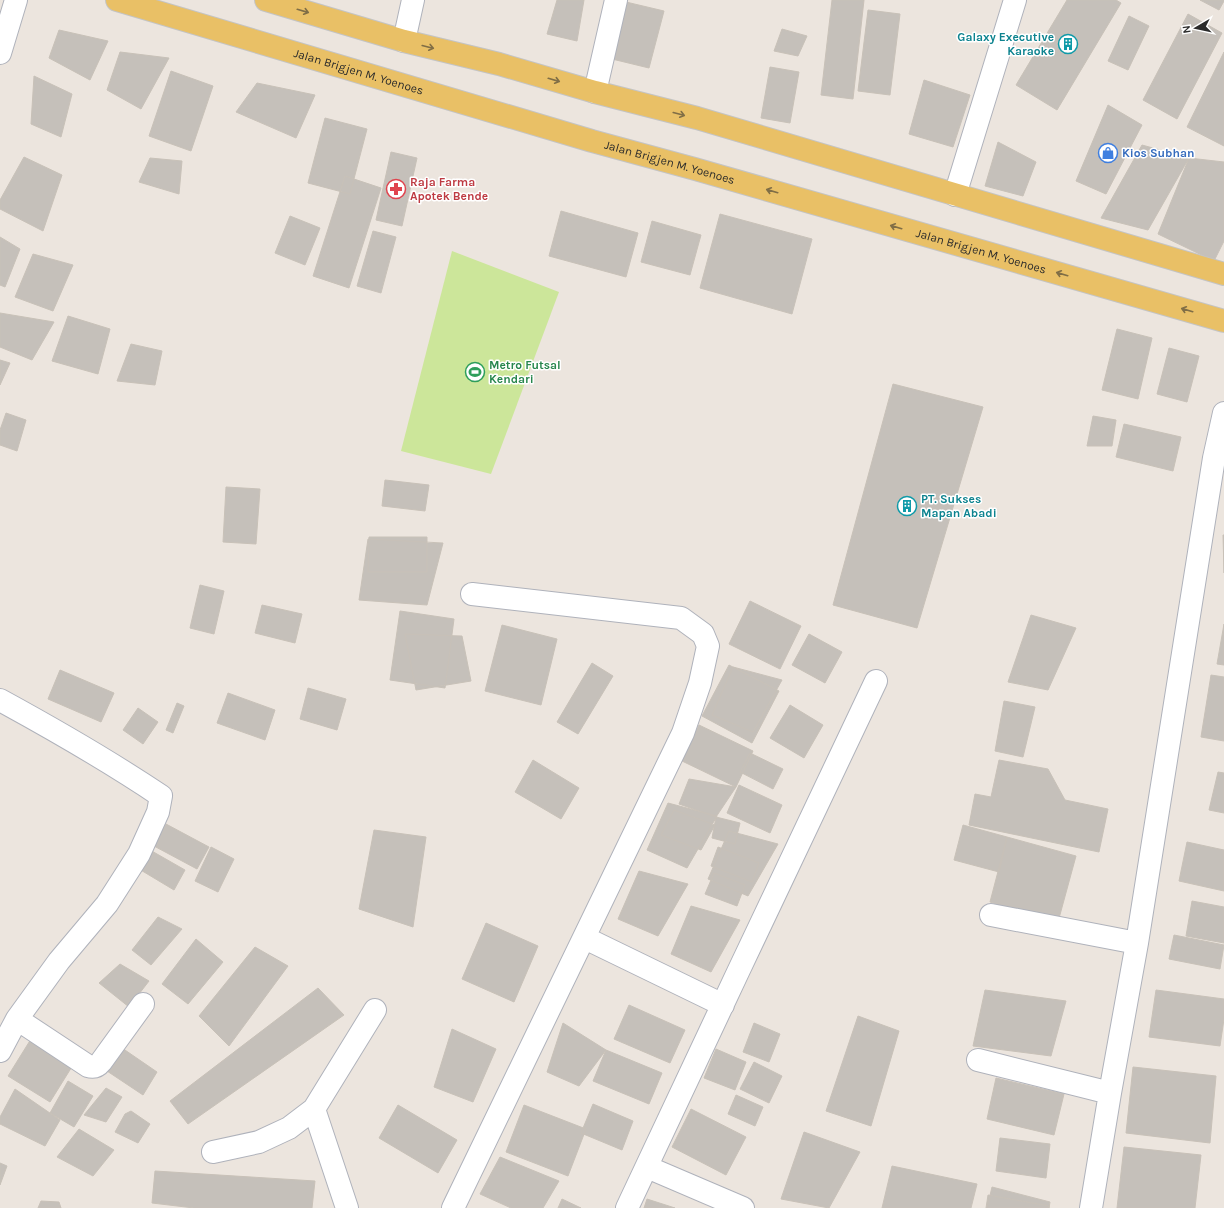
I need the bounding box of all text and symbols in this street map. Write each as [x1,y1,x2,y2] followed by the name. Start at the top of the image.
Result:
[296,8,309,15] one-way arrow
[1176,8,1216,48] north arrow
[1180,25,1194,34] text: N
[957,30,1054,58] place label: Galaxy Executive Karaoke
[1057,33,1079,55] building icon: Galaxy Executive Karaoke
[421,43,434,51] one-way arrow
[292,46,425,98] street label: Jalan Brigjen M. Yoenoes
[547,77,560,84] one-way arrow
[672,110,685,118] one-way arrow
[603,138,736,187] street label: Jalan Brigjen M. Yoenoes
[1097,142,1119,164] shop icon: Kios Subhan
[1122,146,1194,160] place label: Kios Subhan
[410,175,488,203] place label: Raja Farma Apotek Bende
[385,178,407,200] pharmacy icon: Raja Farma Apotek Bende
[765,187,778,194] one-way arrow
[890,223,903,230] one-way arrow
[915,226,1048,277] street label: Jalan Brigjen M. Yoenoes
[1055,270,1068,277] one-way arrow
[1180,306,1193,314] one-way arrow
[489,358,561,386] place label: Metro Futsal Kendari
[464,361,486,383] sports icon: Metro Futsal Kendari
[921,492,997,520] place label: PT. Sukses Mapan Abadi
[896,495,918,517] building icon: PT. Sukses Mapan Abadi

